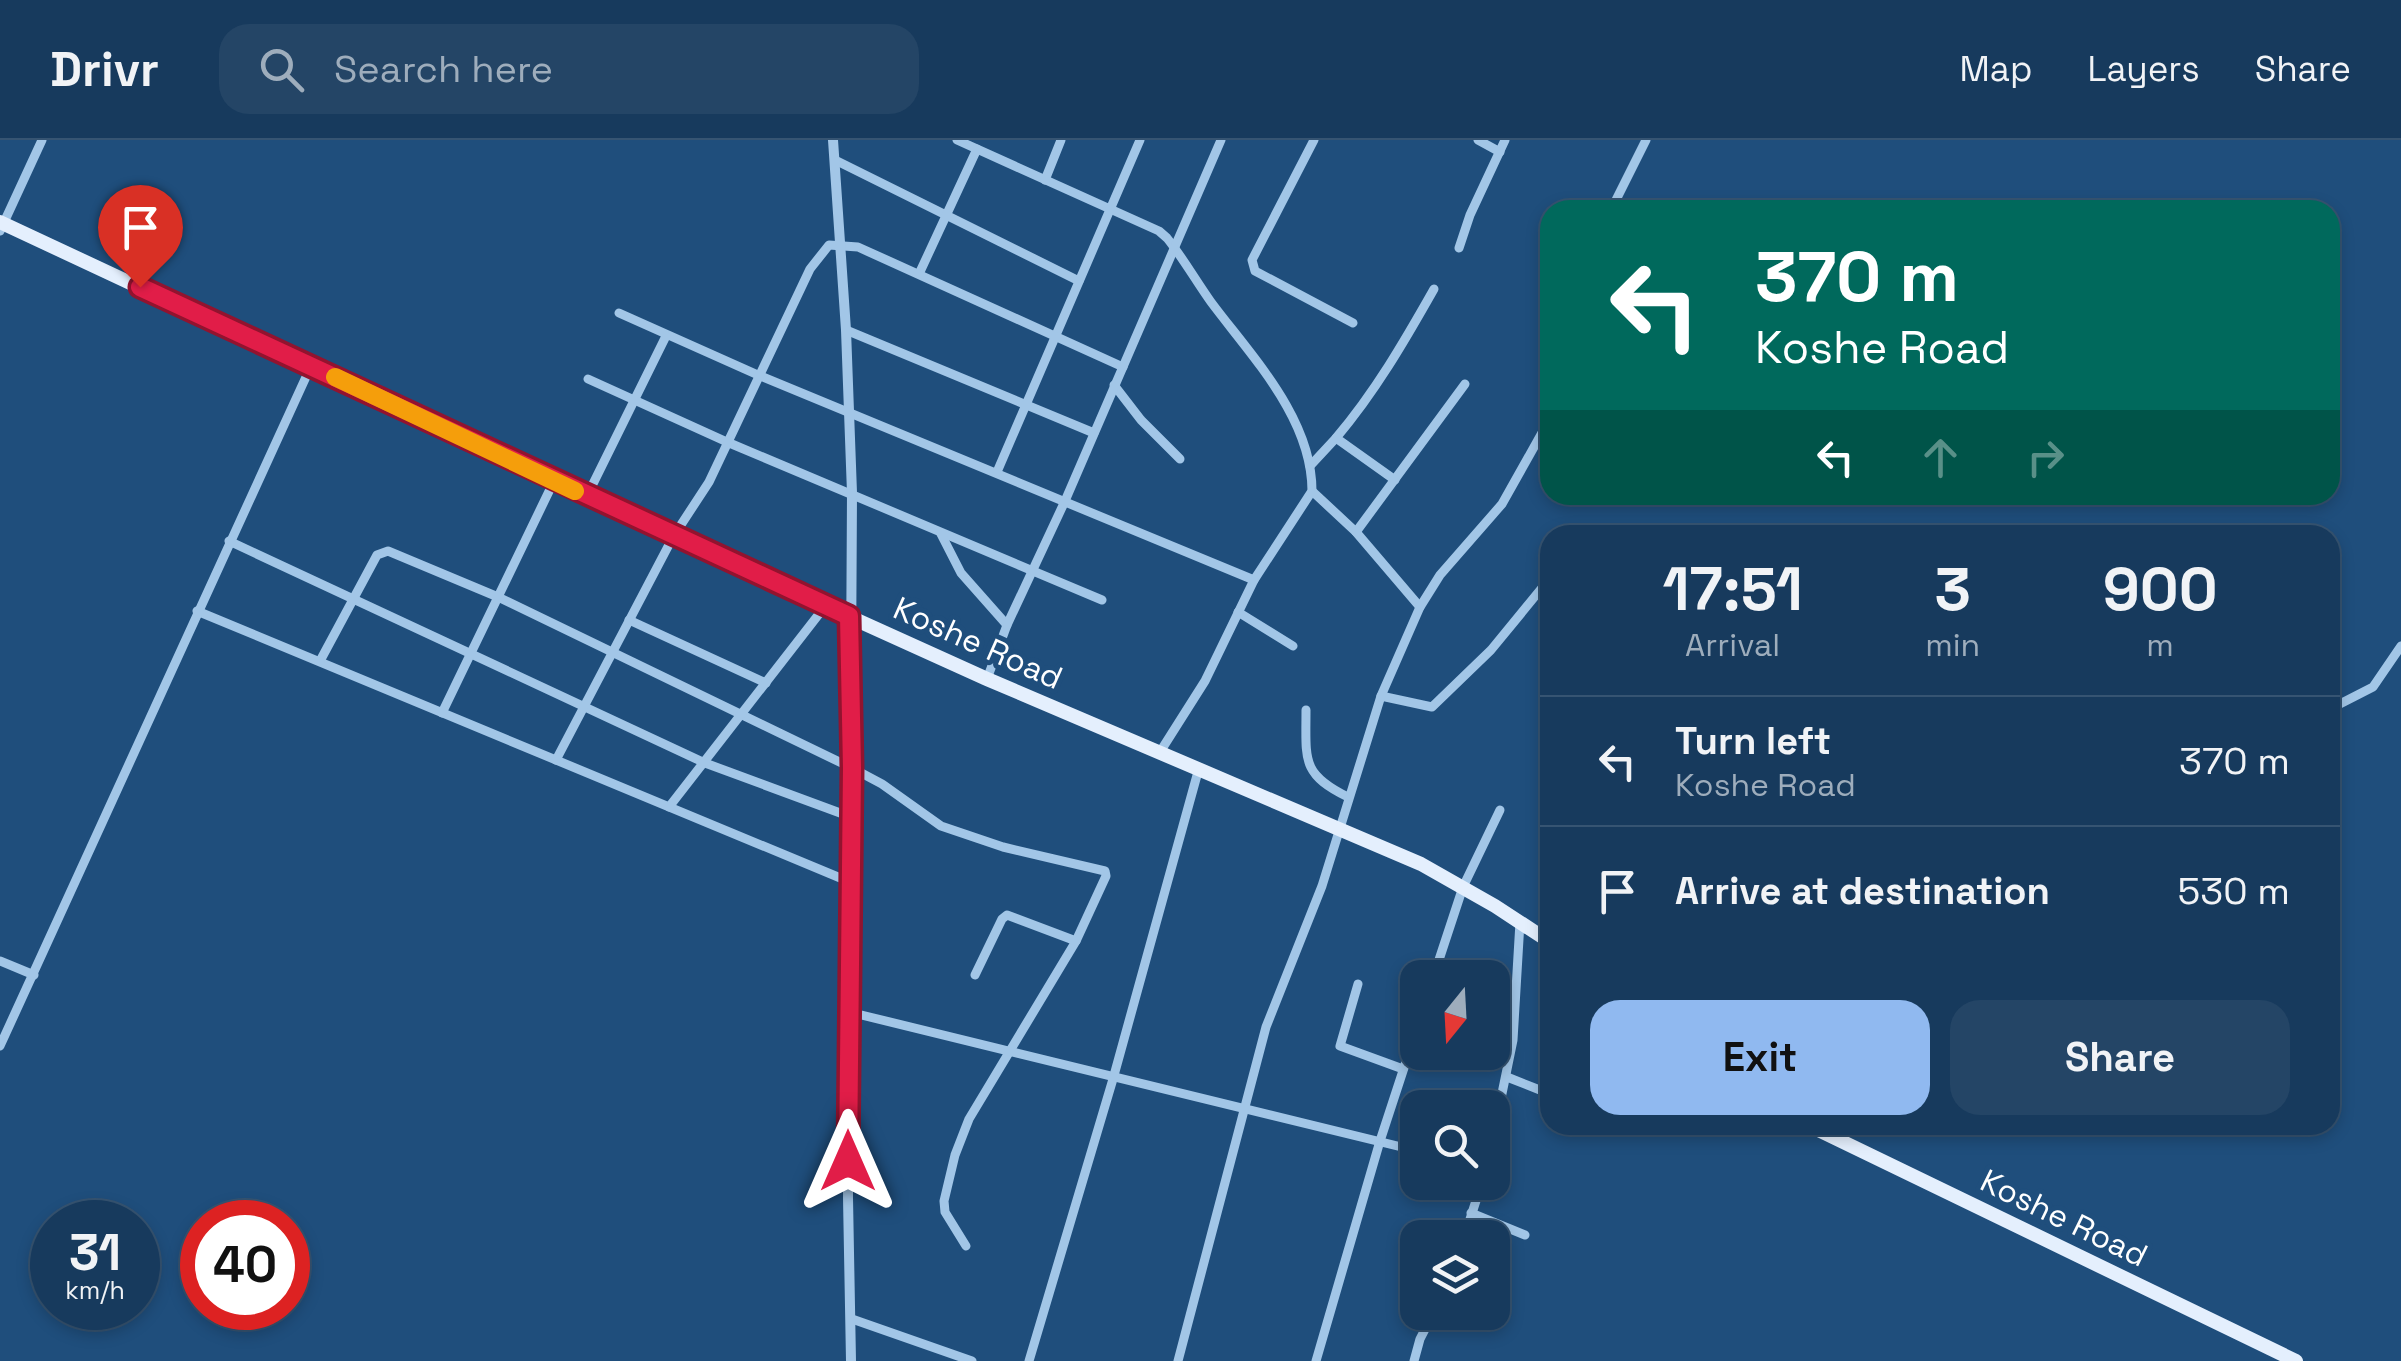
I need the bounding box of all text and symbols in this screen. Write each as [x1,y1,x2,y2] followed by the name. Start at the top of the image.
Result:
[219,24,919,114] search box
[50,39,159,100] text: Drivr
[254,42,309,97] icon: search
[334,45,553,93] text: Search here
[1959,47,2032,91] text: Map
[2087,47,2200,91] text: Layers
[2255,47,2351,91] text: Share
[98,185,183,288] pin
[113,200,168,255] icon: arrive
[1755,232,1959,321] text: 370 m
[1590,240,1720,370] icon: left
[1755,319,2009,376] text: Koshe Road
[1808,430,1863,485] icon: left
[1913,430,1968,485] icon: ahead
[2018,430,2073,485] icon: right
[1662,551,1803,628] text: 17:51
[1934,551,1971,628] text: 3
[2103,551,2218,628] text: 900
[887,588,1069,698] street label: Koshe Road
[1685,625,1780,665] text: Arrival
[1925,625,1980,665] text: min
[2146,625,2174,665] text: m
[1675,717,1831,765] text: Turn left
[1590,734,1645,789] icon: left
[2179,737,2290,785] text: 370 m
[1675,765,1856,805] text: Koshe Road
[1590,864,1645,919] icon: arrive
[1675,867,2050,915] text: Arrive at destination
[2177,867,2290,915] text: 530 m
[1400,960,1510,1070] north arrow
[1400,960,1510,1330] map controls
[1590,1000,1930,1115] button: Exit
[1950,1000,2290,1115] button: Share
[1400,1090,1510,1200] button: search
[796,1109,900,1213] position arrow
[1974,1160,2154,1276] street label: Koshe Road
[180,1200,310,1330] speed limit sign: 40
[1400,1220,1510,1330] button: layers
[69,1221,121,1285] text: 31
[65,1274,125,1306] text: km/h

